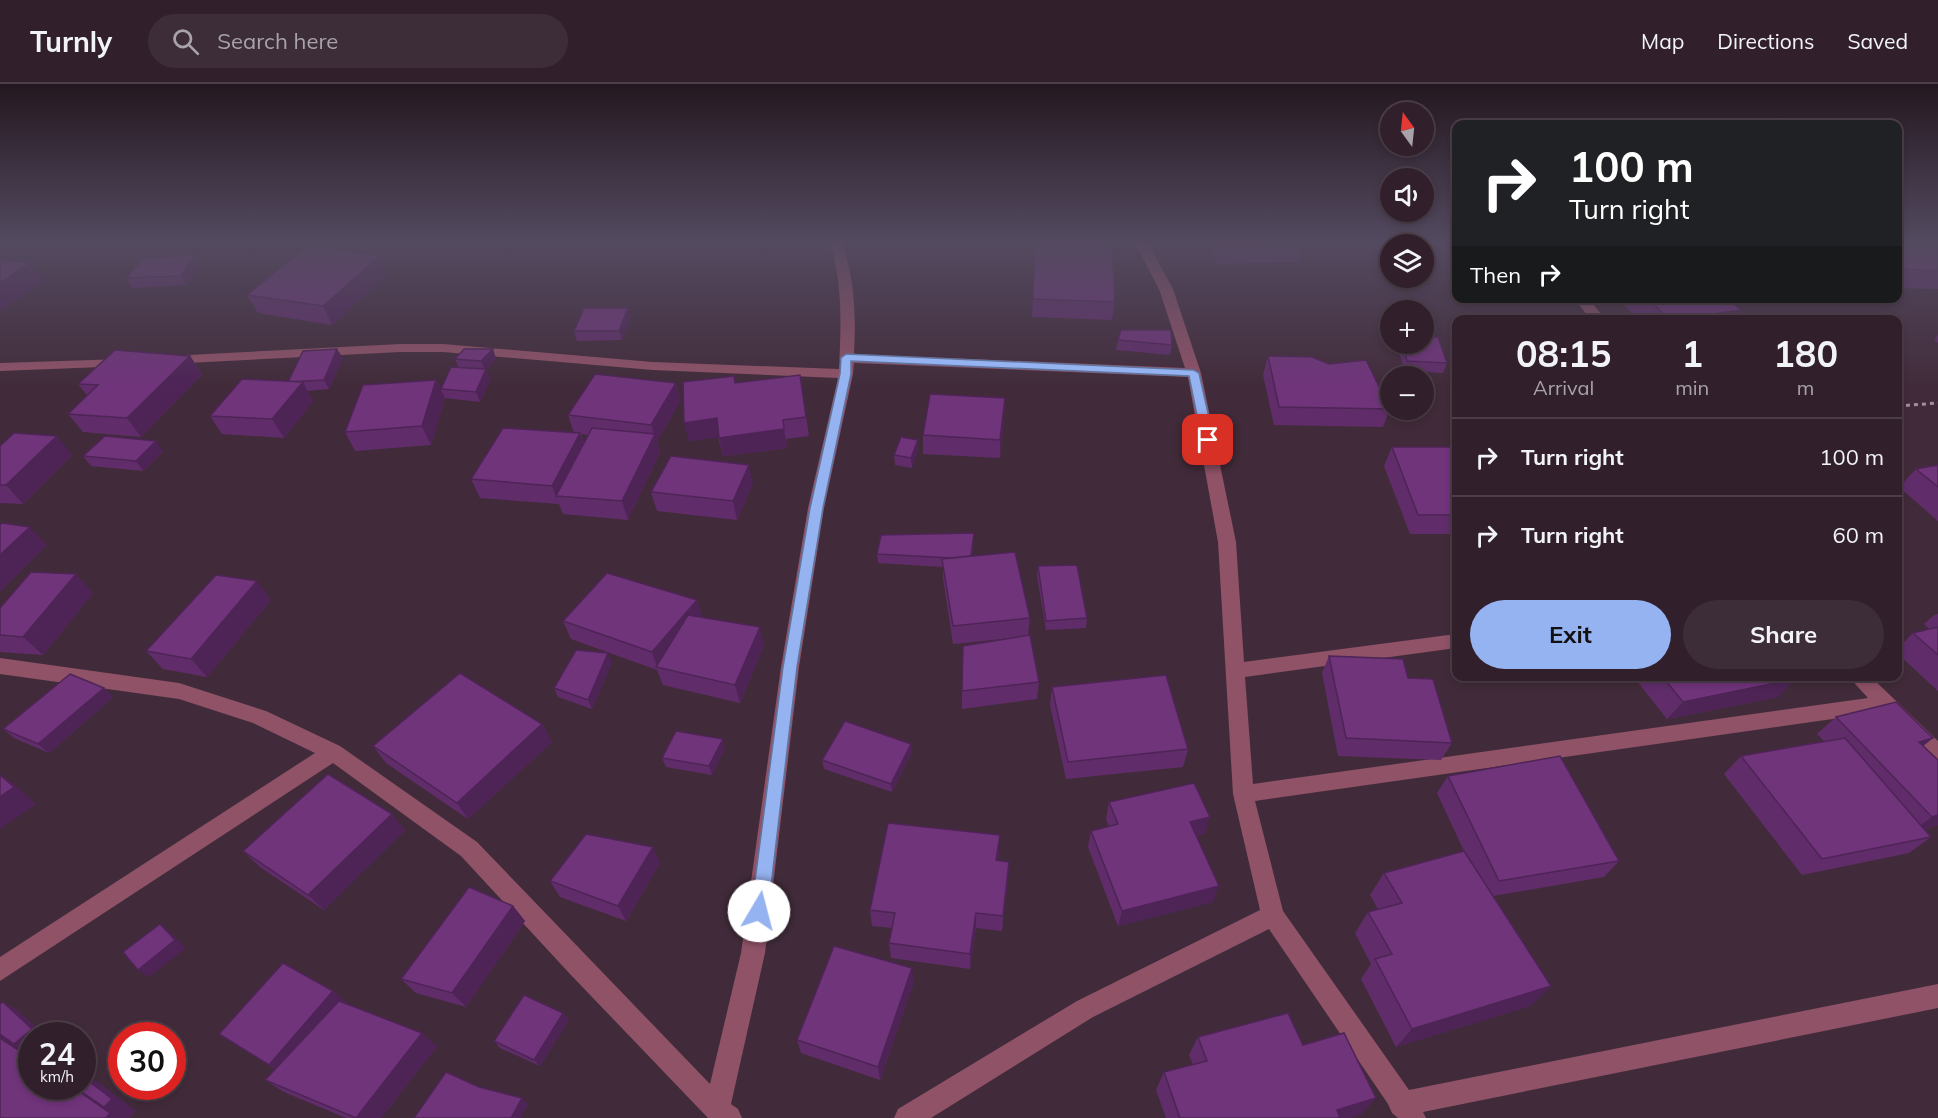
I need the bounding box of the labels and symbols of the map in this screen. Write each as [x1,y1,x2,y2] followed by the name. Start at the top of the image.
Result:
[1380,102,1434,156] north arrow
[1182,414,1233,465] pin
[727,879,791,943] position arrow
[108,1022,186,1100] speed limit sign: 30

